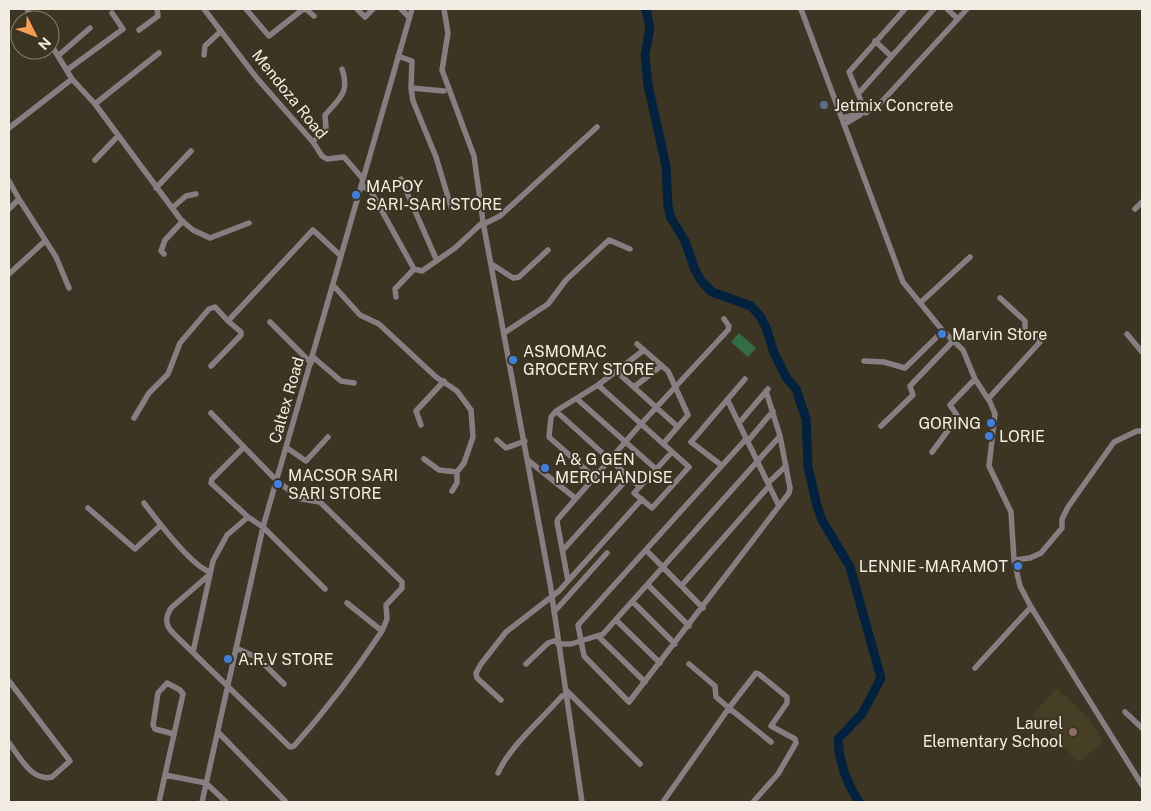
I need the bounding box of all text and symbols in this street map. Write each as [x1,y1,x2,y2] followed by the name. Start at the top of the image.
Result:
[10,10,60,60] north arrow
[35,34,54,53] text: N
[248,46,331,143] street label: Mendoza Road
[834,96,954,115] place label: Jetmix Concrete
[818,99,830,111] marker: Jetmix Concrete
[366,177,502,214] place label: MAPOY SARI-SARI STORE
[350,189,362,201] marker: MAPOY SARI-SARI STORE
[952,325,1047,344] place label: Marvin Store
[936,328,948,340] marker: Marvin Store
[523,342,655,379] place label: ASMOMAC GROCERY STORE
[507,354,519,366] marker: ASMOMAC GROCERY STORE
[265,355,308,446] street label: Caltex Road
[918,414,981,433] place label: GORING
[985,417,997,429] marker: GORING
[999,427,1045,446] place label: LORIE
[983,430,995,442] marker: LORIE
[555,450,673,487] place label: A & G GEN MERCHANDISE
[539,462,551,474] marker: A & G GEN MERCHANDISE
[288,466,398,503] place label: MACSOR SARI SARI STORE
[272,478,284,490] marker: MACSOR SARI SARI STORE
[859,557,1008,576] place label: LENNIE -MARAMOT
[1012,560,1024,572] marker: LENNIE -MARAMOT
[238,650,334,669] place label: A.R.V STORE
[222,653,234,665] marker: A.R.V STORE
[923,714,1063,751] place label: Laurel Elementary School
[1067,726,1079,738] marker: Laurel Elementary School

